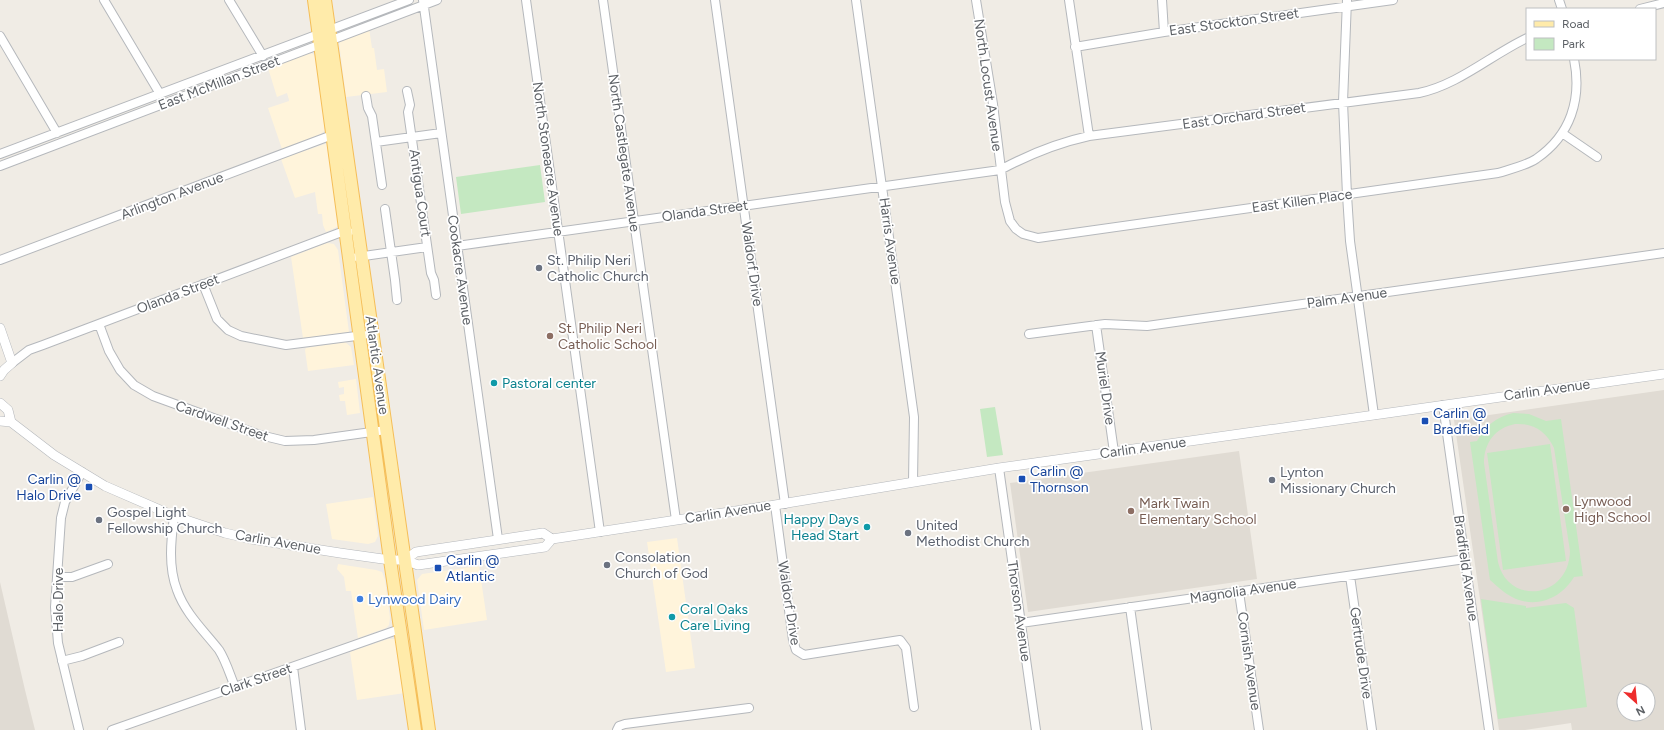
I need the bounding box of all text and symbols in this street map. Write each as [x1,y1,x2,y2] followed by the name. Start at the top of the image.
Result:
[1168,4,1300,40] street label: East Stockton Street
[1526,8,1656,60] legend
[1562,17,1590,31] text: Road
[970,18,1006,153] street label: North Locust Avenue
[1562,37,1585,51] text: Park
[156,52,282,114] street label: East McMillan Street
[605,73,644,233] street label: North Castlegate Avenue
[529,81,567,238] street label: North Stoneacre Avenue
[1181,99,1307,133] street label: East Orchard Street
[405,148,435,238] street label: Antigua Court
[118,168,226,223] street label: Arlington Avenue
[1251,185,1354,216] street label: East Killen Place
[875,196,905,286] street label: Harris Avenue
[661,197,749,225] street label: Olanda Street
[444,214,476,326] street label: Cookacre Avenue
[738,221,766,308] street label: Waldorf Drive
[547,252,649,285] place label: St. Philip Neri Catholic Church
[534,263,544,273] marker: St. Philip Neri Catholic Church
[134,270,222,318] street label: Olanda Street
[1306,284,1389,312] street label: Palm Avenue
[362,314,392,416] street label: Atlantic Avenue
[558,320,657,353] place label: St. Philip Neri Catholic School
[545,331,555,341] marker: St. Philip Neri Catholic School
[1091,350,1119,426] street label: Muriel Drive
[502,375,596,392] place label: Pastoral center
[1503,375,1592,404] street label: Carlin Avenue
[489,378,499,388] marker: Pastoral center
[173,397,271,445] street label: Cardwell Street
[1433,405,1489,438] place label: Carlin @ Bradfield
[1420,416,1430,426] marker: Carlin @ Bradfield
[1099,433,1188,462] street label: Carlin Avenue
[1030,463,1089,496] place label: Carlin @ Thornson
[1280,464,1396,497] place label: Lynton Missionary Church
[16,471,81,504] place label: Carlin @ Halo Drive
[1017,474,1027,484] marker: Carlin @ Thornson
[1267,475,1277,485] marker: Lynton Missionary Church
[84,482,94,492] marker: Carlin @ Halo Drive
[1574,493,1651,526] place label: Lynwood High School
[1139,495,1257,528] place label: Mark Twain Elementary School
[684,497,773,527] street label: Carlin Avenue
[107,504,223,537] place label: Gospel Light Fellowship Church
[1561,504,1571,514] marker: Lynwood High School
[1126,506,1136,516] marker: Mark Twain Elementary School
[784,511,859,544] place label: Happy Days Head Start
[1450,514,1482,622] street label: Bradfield Avenue
[94,515,104,525] marker: Gospel Light Fellowship Church
[916,517,1029,550] place label: United Methodist Church
[862,522,872,532] marker: Happy Days Head Start
[234,526,323,558] street label: Carlin Avenue
[903,528,913,538] marker: United Methodist Church
[615,549,708,582] place label: Consolation Church of God
[446,552,500,585] place label: Carlin @ Atlantic
[1004,559,1035,663] street label: Thorson Avenue
[602,560,612,570] marker: Consolation Church of God
[774,560,804,647] street label: Waldorf Drive
[433,563,443,573] marker: Carlin @ Atlantic
[50,567,67,632] street label: Halo Drive
[1189,575,1298,607] street label: Magnolia Avenue
[368,591,462,608] place label: Lynwood Dairy
[355,594,365,604] marker: Lynwood Dairy
[680,601,750,634] place label: Coral Oaks Care Living
[1346,606,1376,700] street label: Gertrude Drive
[1234,611,1264,712] street label: Cornish Avenue
[667,612,677,622] marker: Coral Oaks Care Living
[218,660,294,700] street label: Clark Street
[1616,682,1656,722] north arrow
[1634,703,1647,718] text: N

